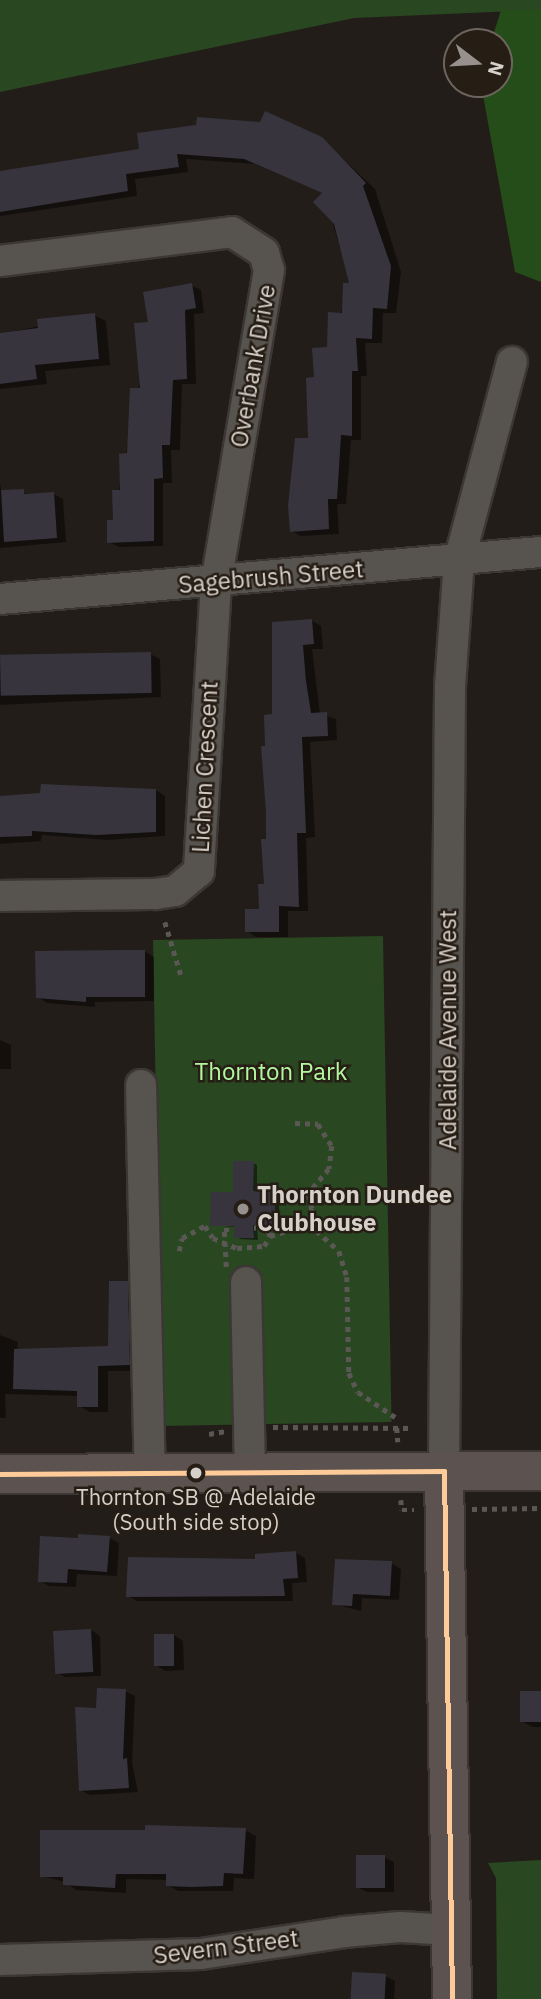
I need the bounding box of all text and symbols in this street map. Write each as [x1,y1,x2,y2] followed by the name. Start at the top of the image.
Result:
[443,28,513,98] north arrow
[483,58,510,79] text: N
[224,282,282,450] street label: Overbank Drive
[177,555,365,599] street label: Sagebrush Street
[186,680,224,854] street label: Lichen Crescent
[434,910,462,1150] street label: Adelaide Avenue West
[195,1058,347,1086] park label: Thornton Park
[257,1181,452,1237] place label: Thornton Dundee Clubhouse
[235,1201,251,1217] marker: Thornton Dundee Clubhouse
[189,1466,203,1480] marker: Thornton SB @ Adelaide (South side stop)
[76,1483,316,1534] place label: Thornton SB @ Adelaide (South side stop)
[152,1924,300,1970] street label: Severn Street

